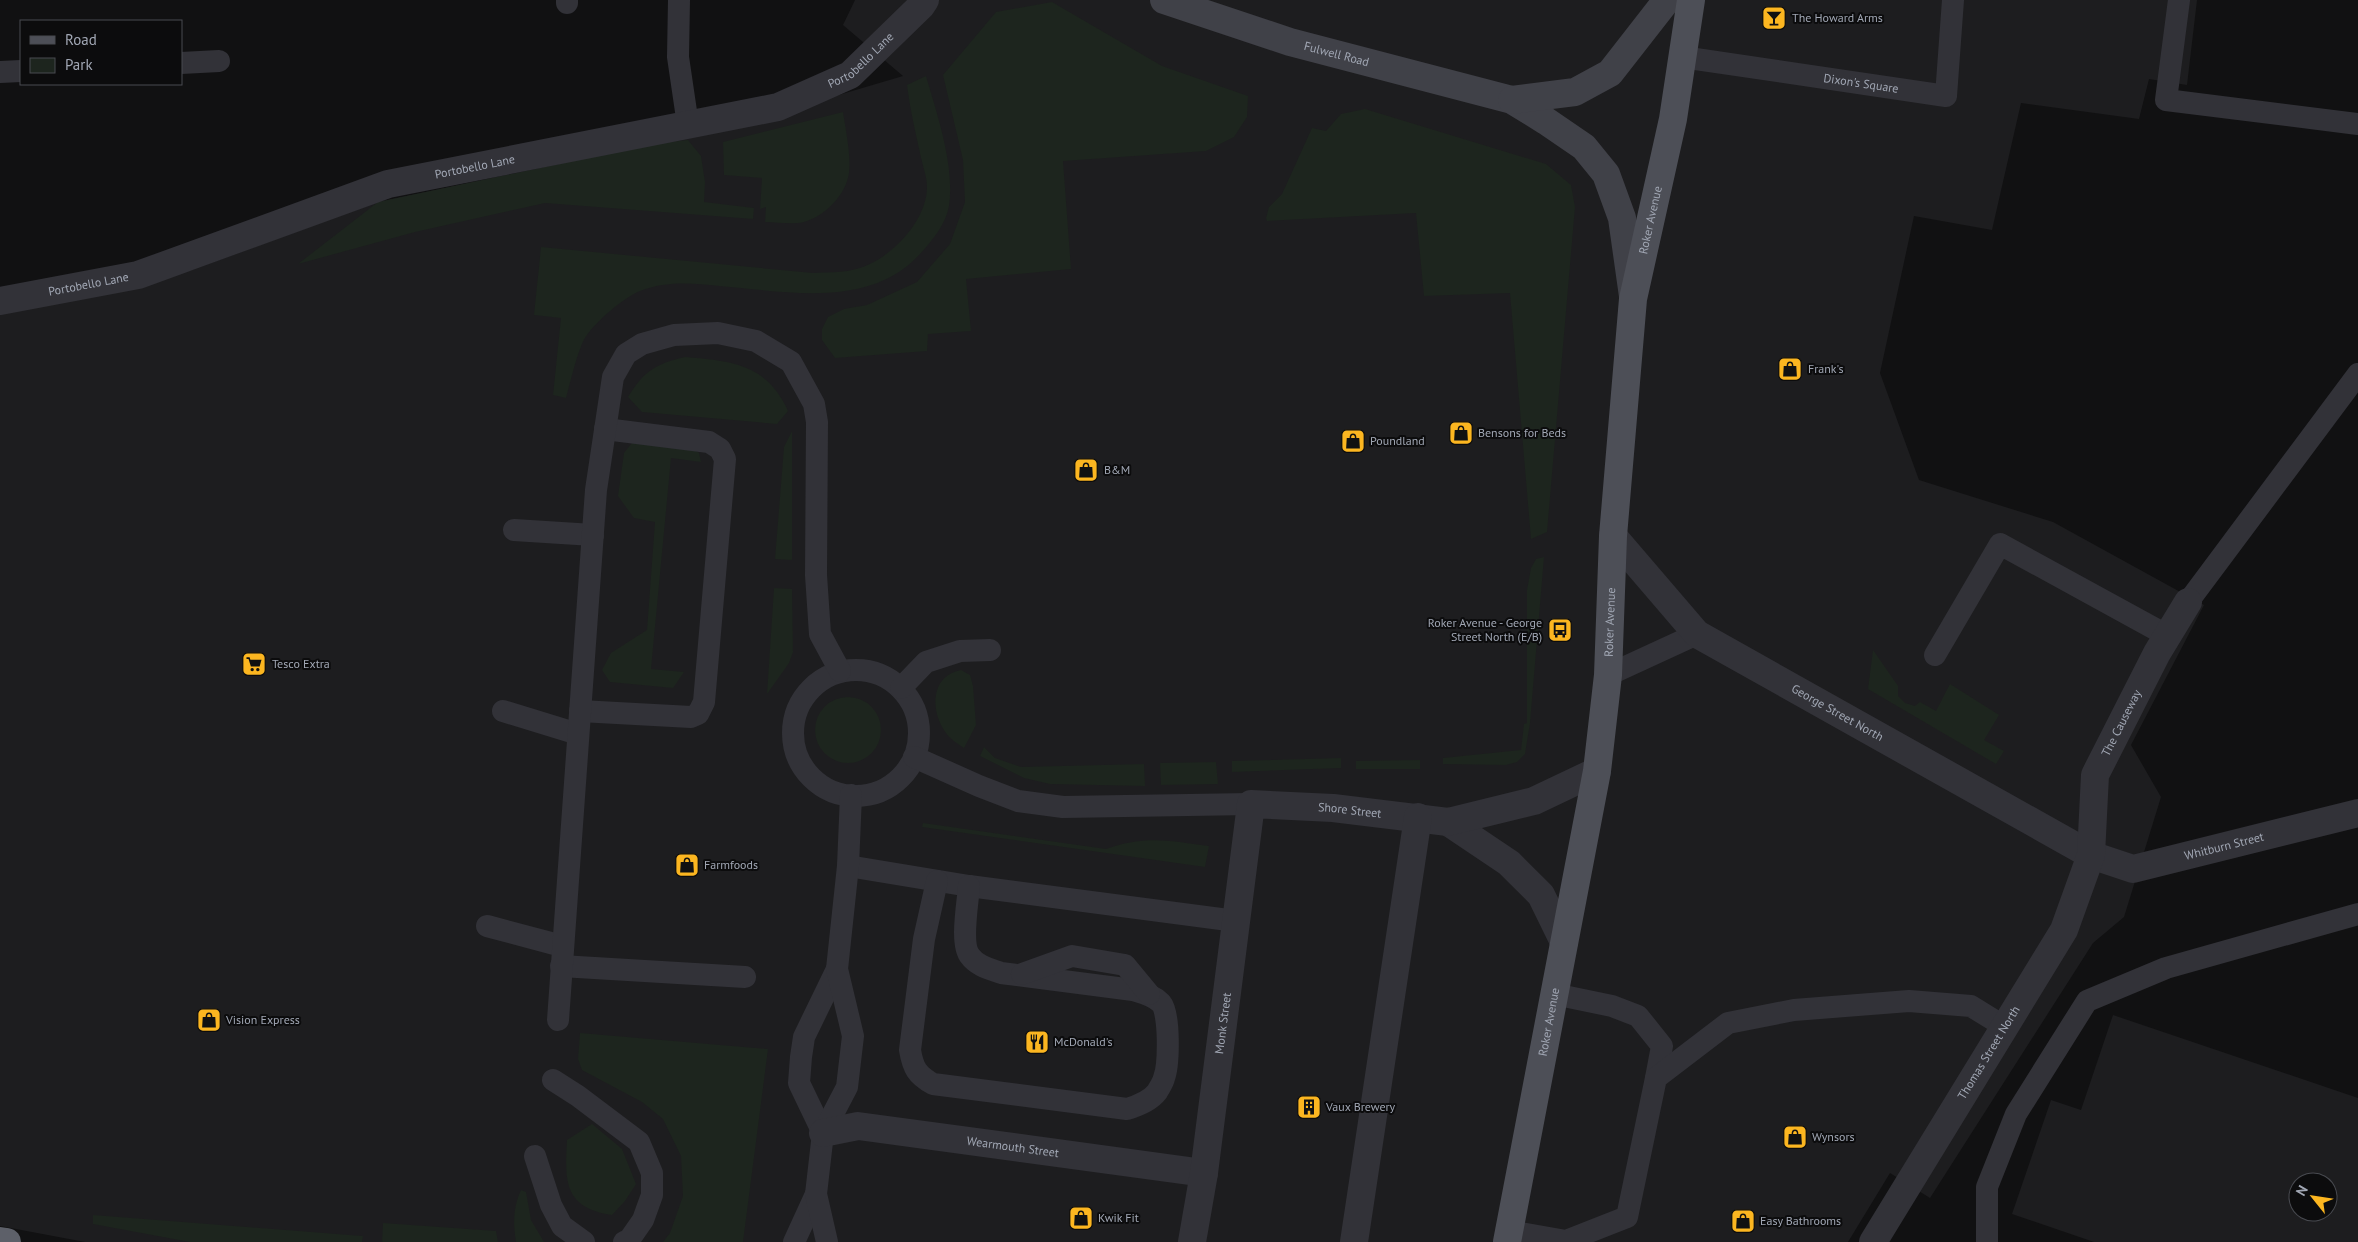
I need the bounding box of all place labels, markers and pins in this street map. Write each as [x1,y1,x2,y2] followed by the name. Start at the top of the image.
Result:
[1761,5,1787,31] bar icon: The Howard Arms
[1792,10,1883,25] place label: The Howard Arms
[1777,356,1803,382] shop icon: Frank's
[1808,361,1843,376] place label: Frank's
[1448,420,1474,446] shop icon: Bensons for Beds
[1478,425,1566,440] place label: Bensons for Beds
[1340,428,1366,454] shop icon: Poundland
[1370,433,1425,448] place label: Poundland
[1073,457,1099,483] shop icon: B&M
[1104,462,1130,477] place label: B&M
[1428,615,1542,644] place label: Roker Avenue - George Street North (E/B)
[1547,617,1573,643] bus stop icon: Roker Avenue - George Street North (E/B)
[241,651,267,677] supermarket icon: Tesco Extra
[272,656,330,671] place label: Tesco Extra
[674,852,700,878] shop icon: Farmfoods
[704,857,758,872] place label: Farmfoods
[196,1007,222,1033] shop icon: Vision Express
[225,1012,300,1027] place label: Vision Express
[1024,1029,1050,1055] restaurant icon: McDonald's
[1054,1034,1113,1049] place label: McDonald's
[1296,1094,1322,1120] building icon: Vaux Brewery
[1325,1099,1396,1114] place label: Vaux Brewery
[1782,1124,1808,1150] shop icon: Wynsors
[1812,1129,1855,1144] place label: Wynsors
[1068,1205,1094,1231] shop icon: Kwik Fit
[1730,1208,1756,1234] shop icon: Easy Bathrooms
[1098,1210,1139,1225] place label: Kwik Fit
[1760,1213,1841,1228] place label: Easy Bathrooms

